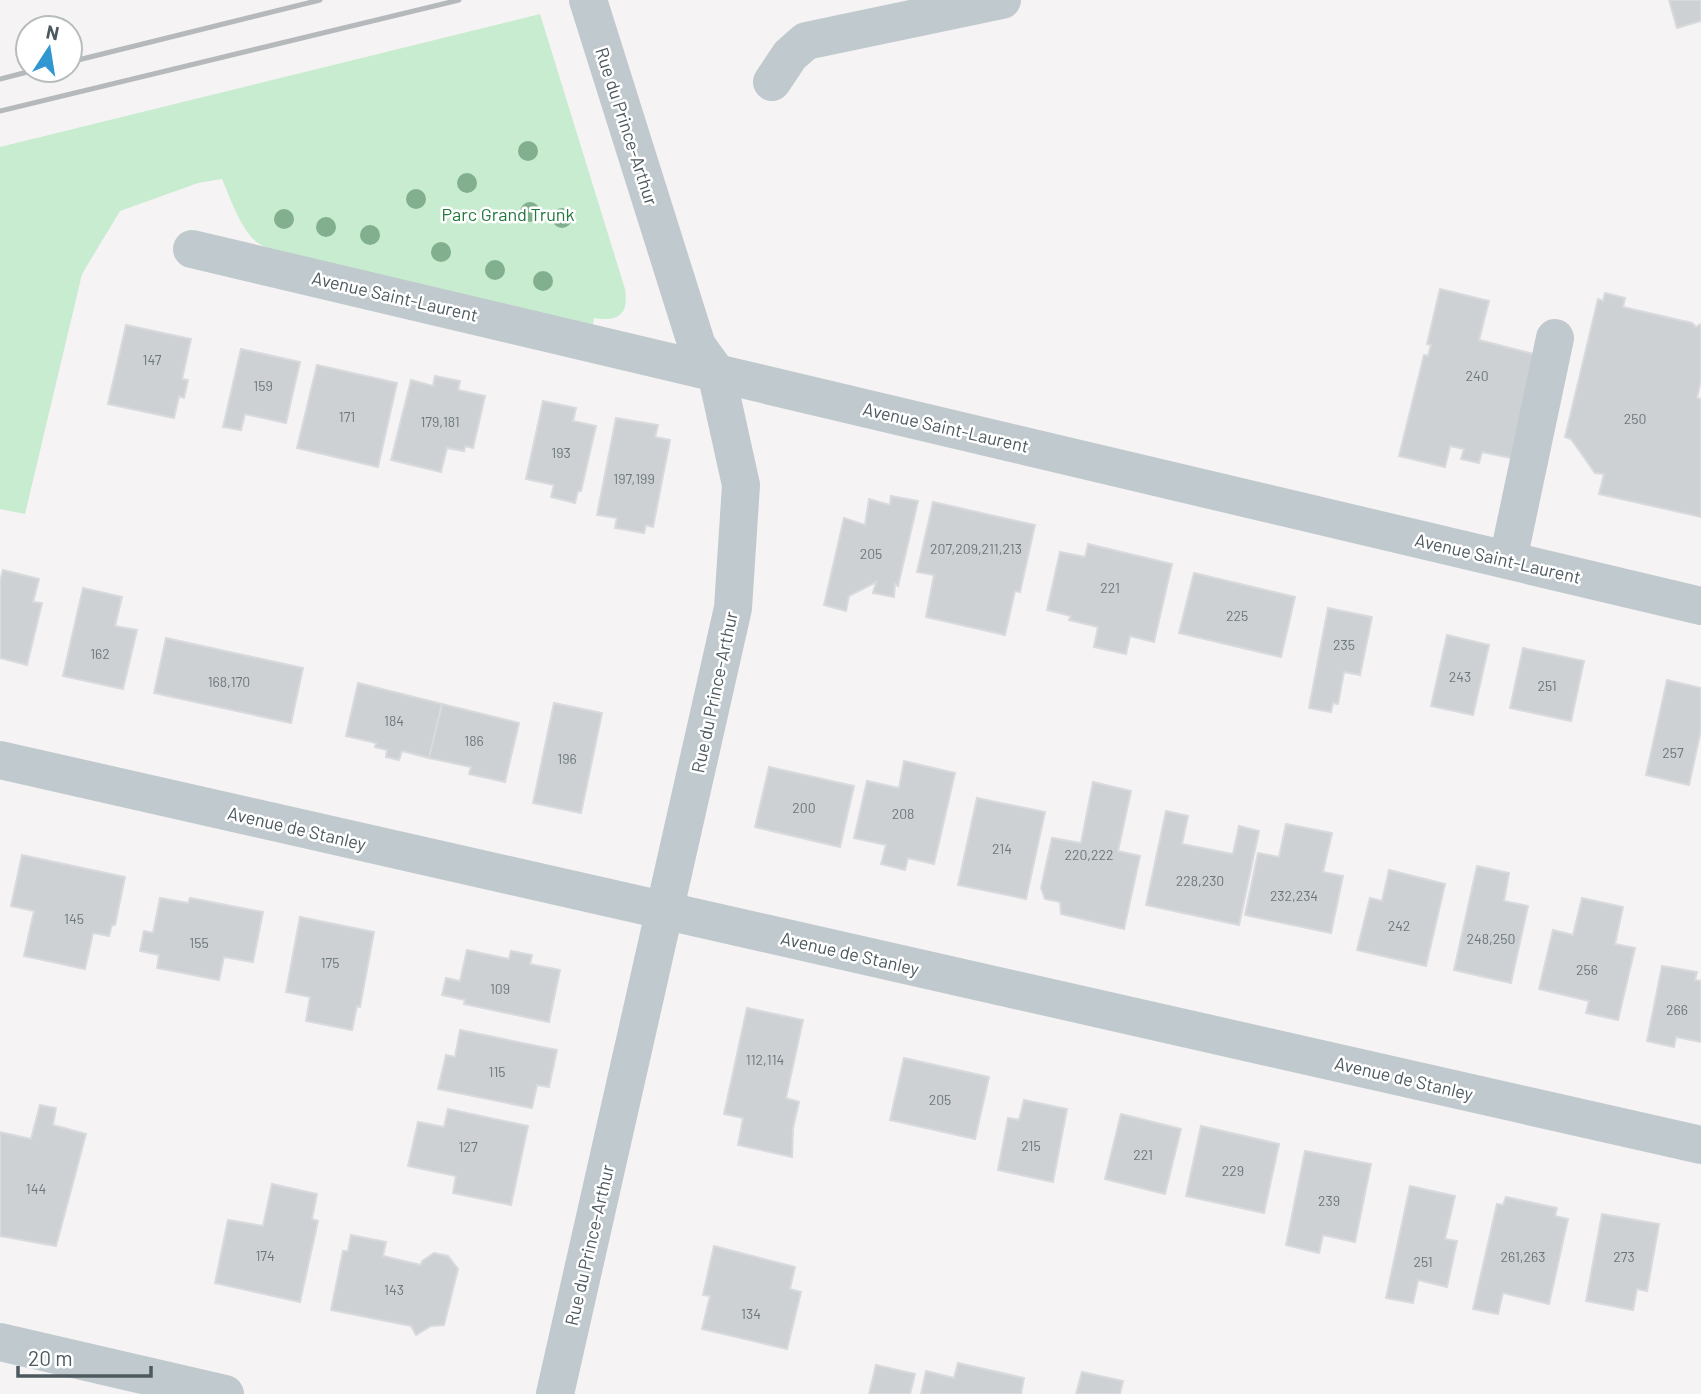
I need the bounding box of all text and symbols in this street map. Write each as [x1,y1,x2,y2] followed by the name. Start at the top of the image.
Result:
[14,14,84,84] north arrow
[44,19,61,44] text: N
[591,44,663,208] street label: Rue du Prince-Arthur
[441,203,575,225] park label: Parc Grand Trunk
[310,266,480,326] street label: Avenue Saint-Laurent
[143,351,162,368] house number: 147
[1465,367,1489,384] house number: 240
[253,377,273,394] house number: 159
[861,397,1031,457] street label: Avenue Saint-Laurent
[339,408,355,425] house number: 171
[1624,410,1646,427] house number: 250
[420,413,460,430] house number: 179,181
[551,444,571,461] house number: 193
[613,470,655,487] house number: 197,199
[1413,528,1583,588] street label: Avenue Saint-Laurent
[930,540,1022,557] house number: 207,209,211,213
[860,545,882,562] house number: 205
[1100,579,1120,596] house number: 221
[1226,607,1248,624] house number: 225
[686,609,742,775] street label: Rue du Prince-Arthur
[1333,636,1355,653] house number: 235
[90,645,110,662] house number: 162
[1449,668,1471,685] house number: 243
[208,673,250,690] house number: 168,170
[1537,677,1557,694] house number: 251
[384,712,404,729] house number: 184
[464,732,484,749] house number: 186
[1662,744,1684,761] house number: 257
[557,750,577,767] house number: 196
[792,799,816,816] house number: 200
[226,801,368,855] street label: Avenue de Stanley
[892,805,914,822] house number: 208
[992,840,1012,857] house number: 214
[1064,846,1114,863] house number: 220,222
[1176,872,1224,889] house number: 228,230
[1270,887,1318,904] house number: 232,234
[64,910,84,927] house number: 145
[1388,917,1410,934] house number: 242
[779,926,921,980] street label: Avenue de Stanley
[1467,930,1515,947] house number: 248,250
[189,934,209,951] house number: 155
[321,954,339,971] house number: 175
[1576,961,1598,978] house number: 256
[490,980,510,997] house number: 109
[1666,1001,1688,1018] house number: 266
[746,1051,784,1068] house number: 112,114
[1333,1051,1475,1105] street label: Avenue de Stanley
[488,1063,506,1080] house number: 115
[929,1091,951,1108] house number: 205
[1021,1137,1041,1154] house number: 215
[458,1138,478,1155] house number: 127
[1133,1146,1153,1163] house number: 221
[560,1162,618,1328] street label: Rue du Prince-Arthur
[1222,1162,1244,1179] house number: 229
[26,1180,46,1197] house number: 144
[1318,1192,1340,1209] house number: 239
[255,1247,275,1264] house number: 174
[1501,1248,1545,1265] house number: 261,263
[1613,1248,1635,1265] house number: 273
[1413,1253,1433,1270] house number: 251
[384,1281,404,1298] house number: 143
[741,1305,761,1322] house number: 134
[18,1334,150,1378] scale bar
[28,1345,73,1370] text: 20 m

